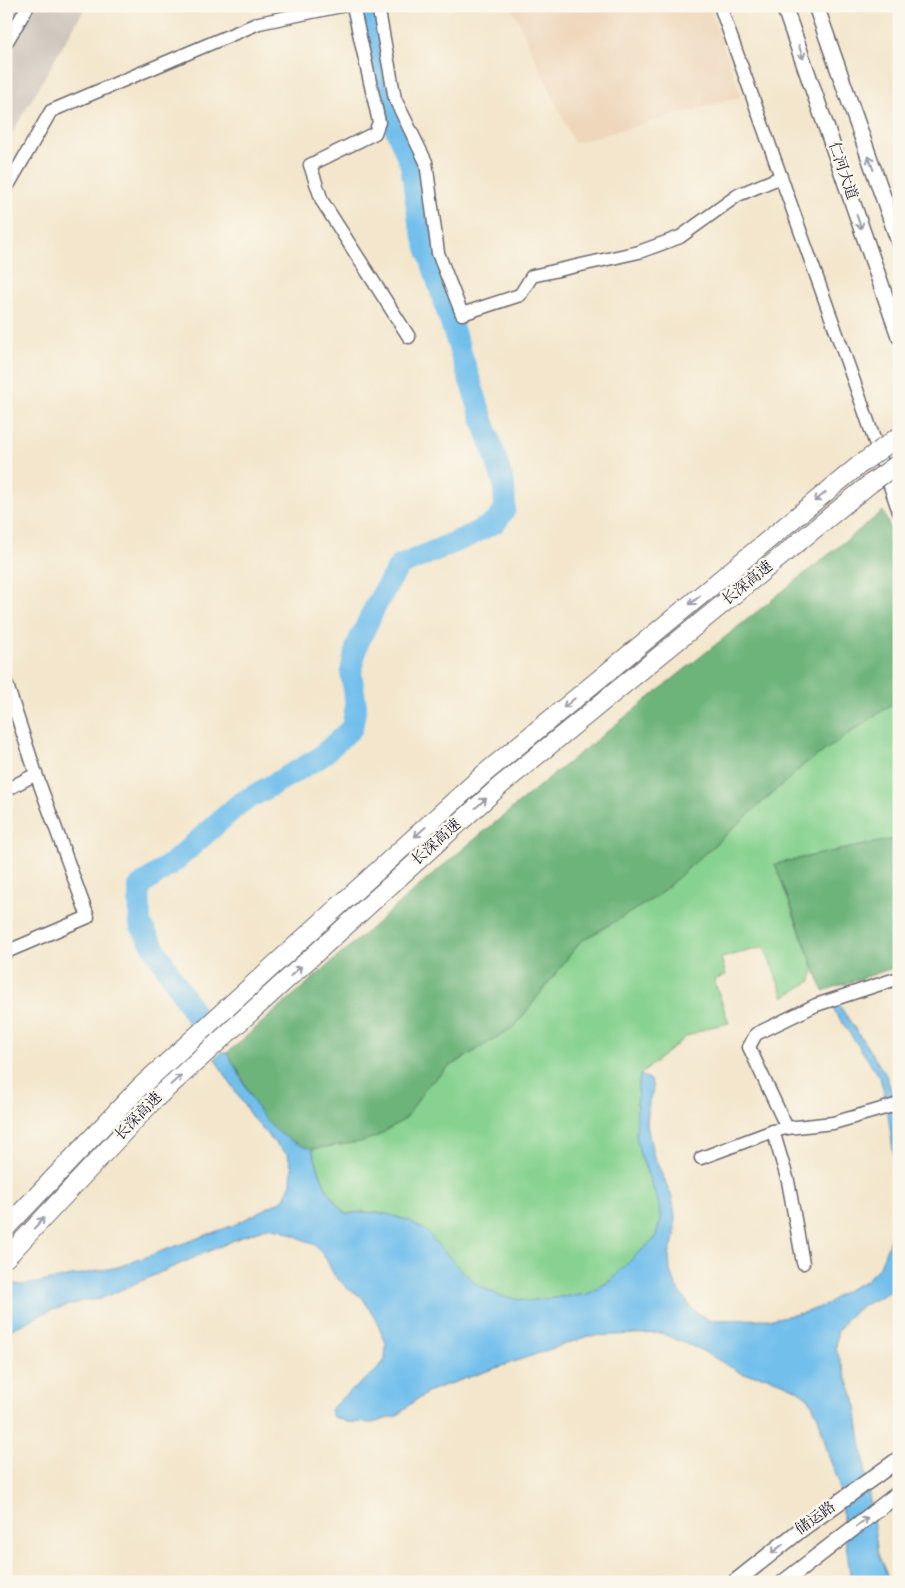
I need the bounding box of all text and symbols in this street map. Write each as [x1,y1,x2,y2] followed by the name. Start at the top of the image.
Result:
[796,44,806,60] one-way arrow
[822,139,862,203] street label: 仁河大道
[866,156,875,171] one-way arrow
[855,214,865,230] one-way arrow
[814,491,827,503] one-way arrow
[718,557,778,611] street label: 长深高速
[689,595,702,606] one-way arrow
[563,698,576,709] one-way arrow
[475,797,488,808] one-way arrow
[408,815,466,871] street label: 长深高速
[413,826,426,838] one-way arrow
[290,965,303,977] one-way arrow
[169,1074,182,1086] one-way arrow
[111,1088,167,1146] street label: 长深高速
[34,1216,45,1229] one-way arrow
[792,1497,840,1541] street label: 储运路
[855,1517,869,1527] one-way arrow
[771,1543,784,1554] one-way arrow

